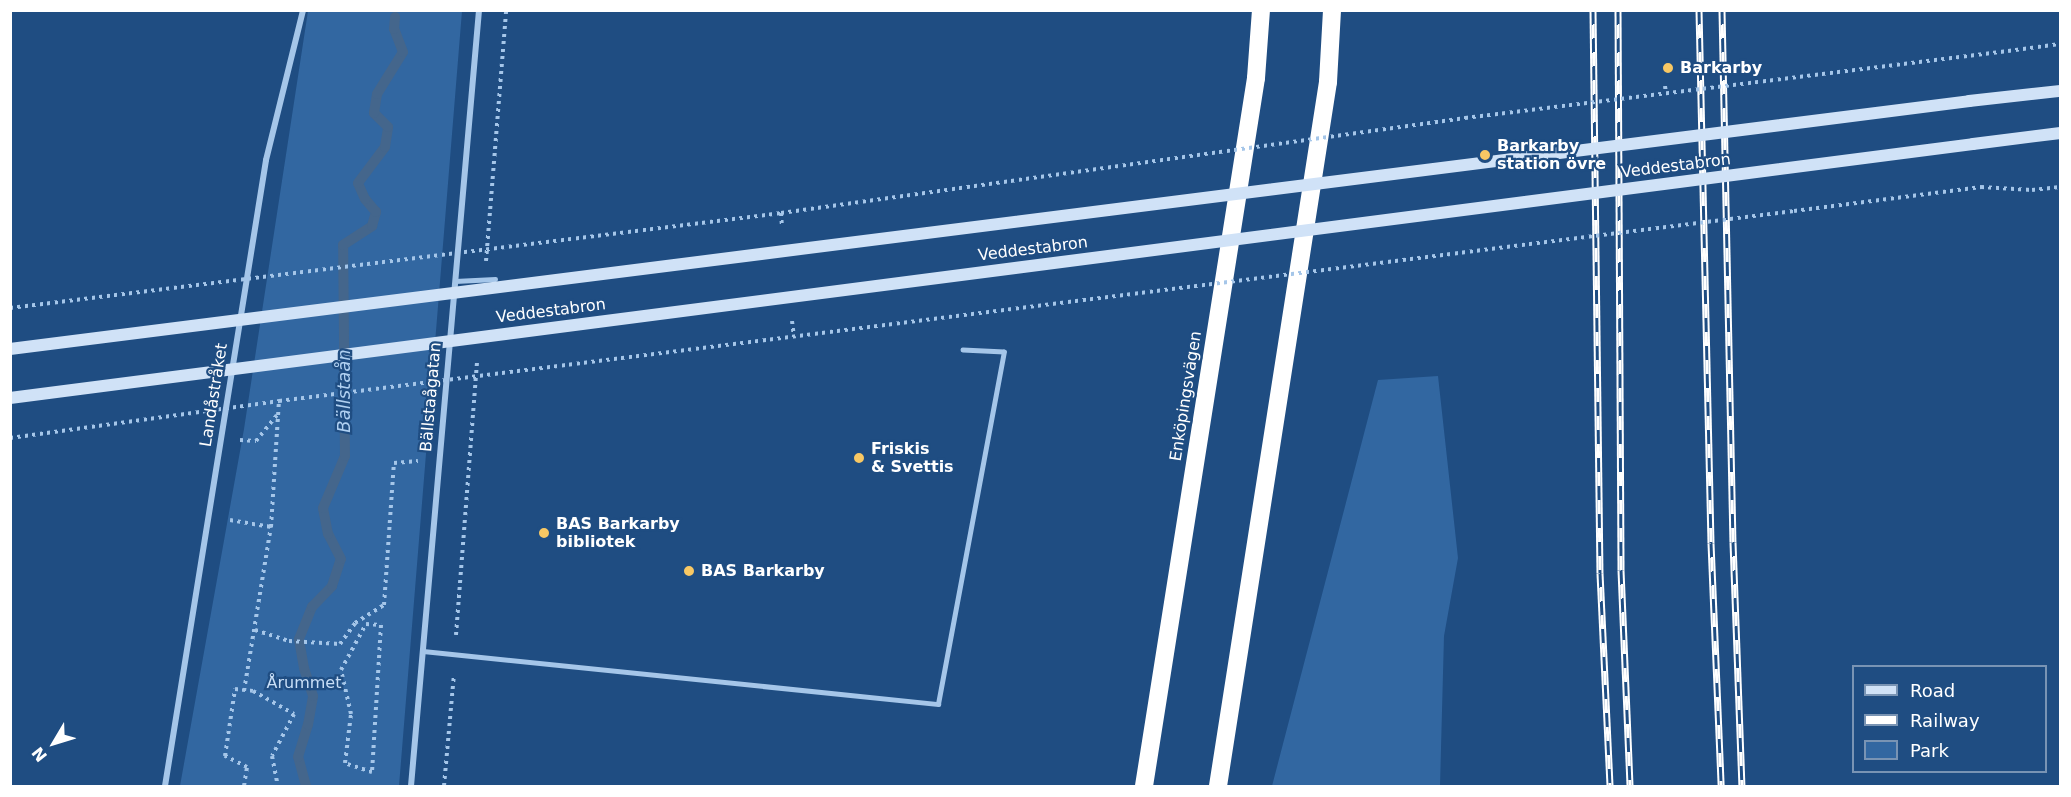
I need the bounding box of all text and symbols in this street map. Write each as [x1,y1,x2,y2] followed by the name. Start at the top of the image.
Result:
[1680,58,1762,78] place label: Barkarby
[1661,61,1675,75] marker: Barkarby
[1497,136,1606,174] place label: Barkarby station övre
[1478,148,1492,162] marker: Barkarby station övre
[1620,150,1732,182] street label: Veddestabron
[977,233,1089,265] street label: Veddestabron
[495,295,607,327] street label: Veddestabron
[1166,330,1206,462] street label: Enköpingsvägen
[417,341,445,453] street label: Bällstaågatan
[196,342,232,448] street label: Landåstråket
[333,349,355,433] water label: Bällstaån
[871,439,954,477] place label: Friskis & Svettis
[852,451,866,465] marker: Friskis & Svettis
[556,514,680,552] place label: BAS Barkarby bibliotek
[537,526,551,540] marker: BAS Barkarby bibliotek
[701,561,825,581] place label: BAS Barkarby
[682,564,696,578] marker: BAS Barkarby
[1852,665,2047,773] legend
[267,673,341,693] park label: Årummet
[1910,680,1955,701] text: Road
[1910,710,1980,731] text: Railway
[24,713,84,773] north arrow
[1910,740,1949,761] text: Park
[28,743,51,766] text: N

